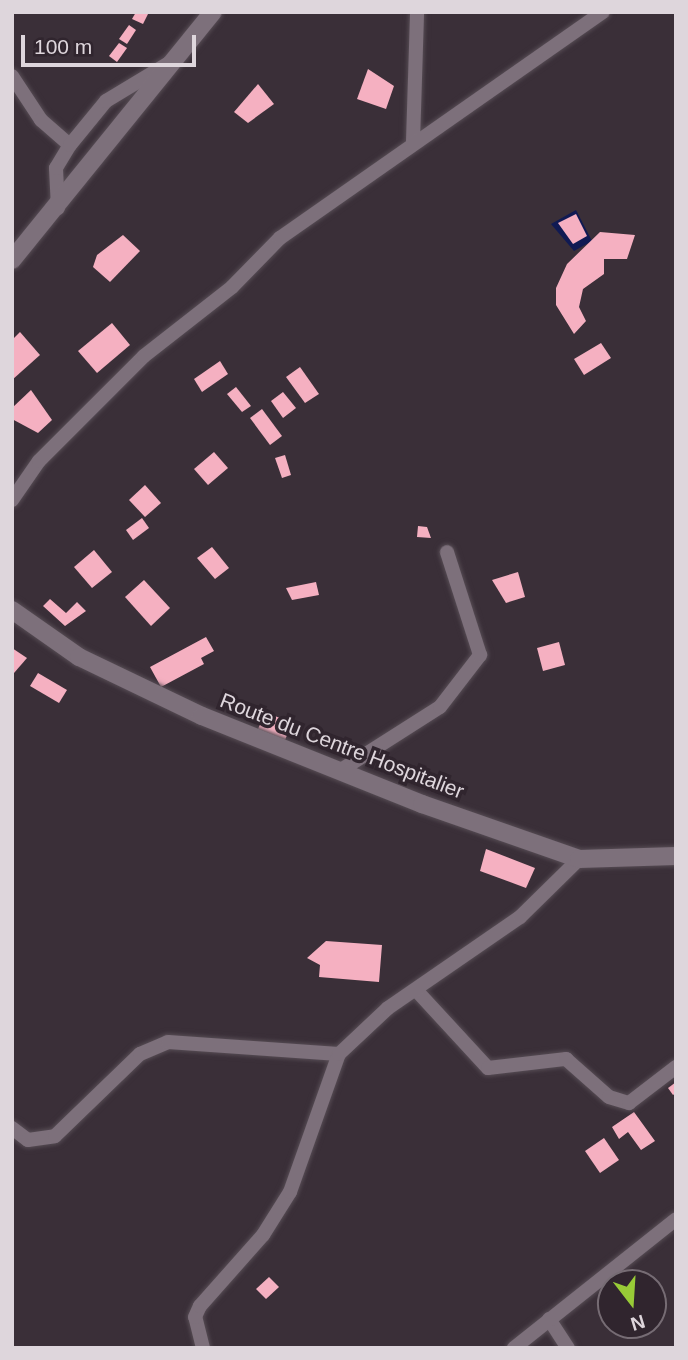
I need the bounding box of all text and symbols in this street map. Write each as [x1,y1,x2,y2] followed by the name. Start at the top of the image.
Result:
[24,21,200,65] scale bar
[34,35,92,58] text: 100 m
[217,688,467,804] street label: Route du Centre Hospitalier
[597,1269,667,1339] north arrow
[628,1311,647,1335] text: N

